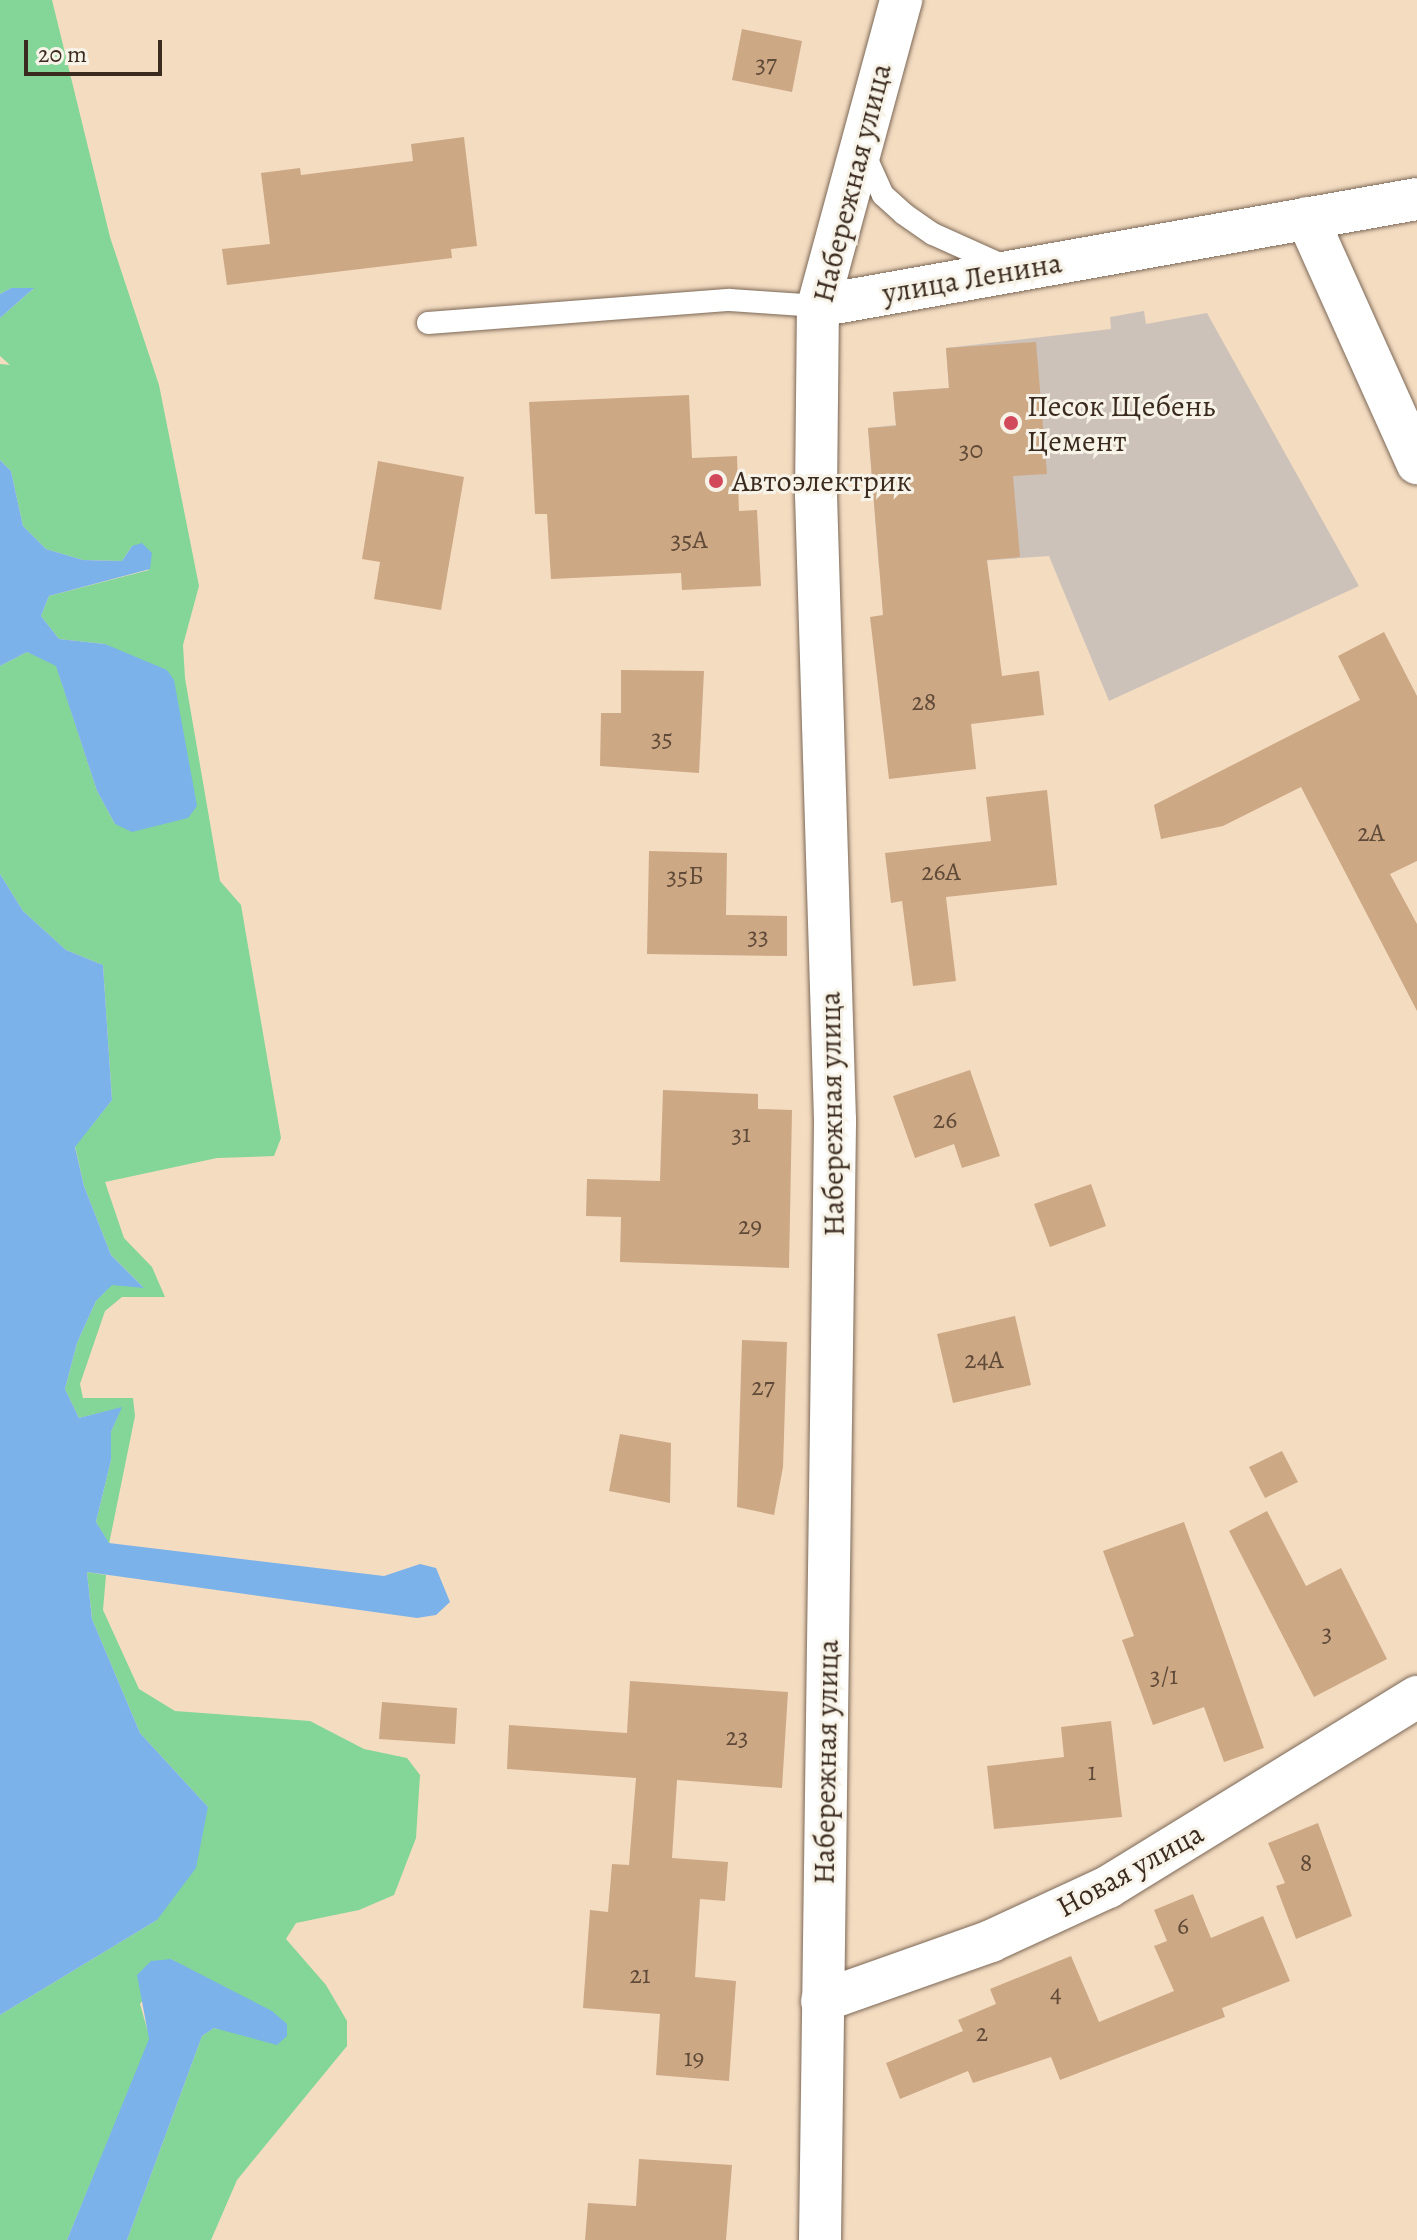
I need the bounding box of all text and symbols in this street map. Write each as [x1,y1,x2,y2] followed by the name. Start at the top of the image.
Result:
[28,24,166,74] scale bar
[38,38,87,70] text: 20 m
[755,48,777,80] house number: 37
[805,60,899,306] street label: Набережная улица
[880,245,1064,311] street label: улица Ленина
[1027,388,1215,458] place label: Песок Щебень Цемент
[1002,414,1020,432] marker: Песок Щебень Цемент
[959,434,983,466] house number: 30
[732,463,912,499] place label: Автоэлектрик
[707,472,725,490] marker: Автоэлектрик
[670,524,708,556] house number: 35А
[912,686,936,718] house number: 28
[651,722,673,754] house number: 35
[1357,817,1385,849] house number: 2А
[921,856,961,888] house number: 26А
[666,860,704,892] house number: 35Б
[747,920,769,952] house number: 33
[812,991,852,1237] street label: Набережная улица
[933,1104,957,1136] house number: 26
[731,1118,751,1150] house number: 31
[738,1210,762,1242] house number: 29
[964,1344,1004,1376] house number: 24А
[751,1371,775,1403] house number: 27
[1322,1617,1332,1649] house number: 3
[806,1639,846,1885] street label: Набережная улица
[1150,1660,1178,1692] house number: 3/1
[725,1721,749,1753] house number: 23
[1088,1756,1096,1788] house number: 1
[1050,1815,1210,1925] street label: Новая улица
[1300,1847,1312,1879] house number: 8
[1177,1910,1189,1942] house number: 6
[629,1959,651,1991] house number: 21
[1050,1978,1062,2010] house number: 4
[976,2017,988,2049] house number: 2
[684,2042,704,2074] house number: 19

